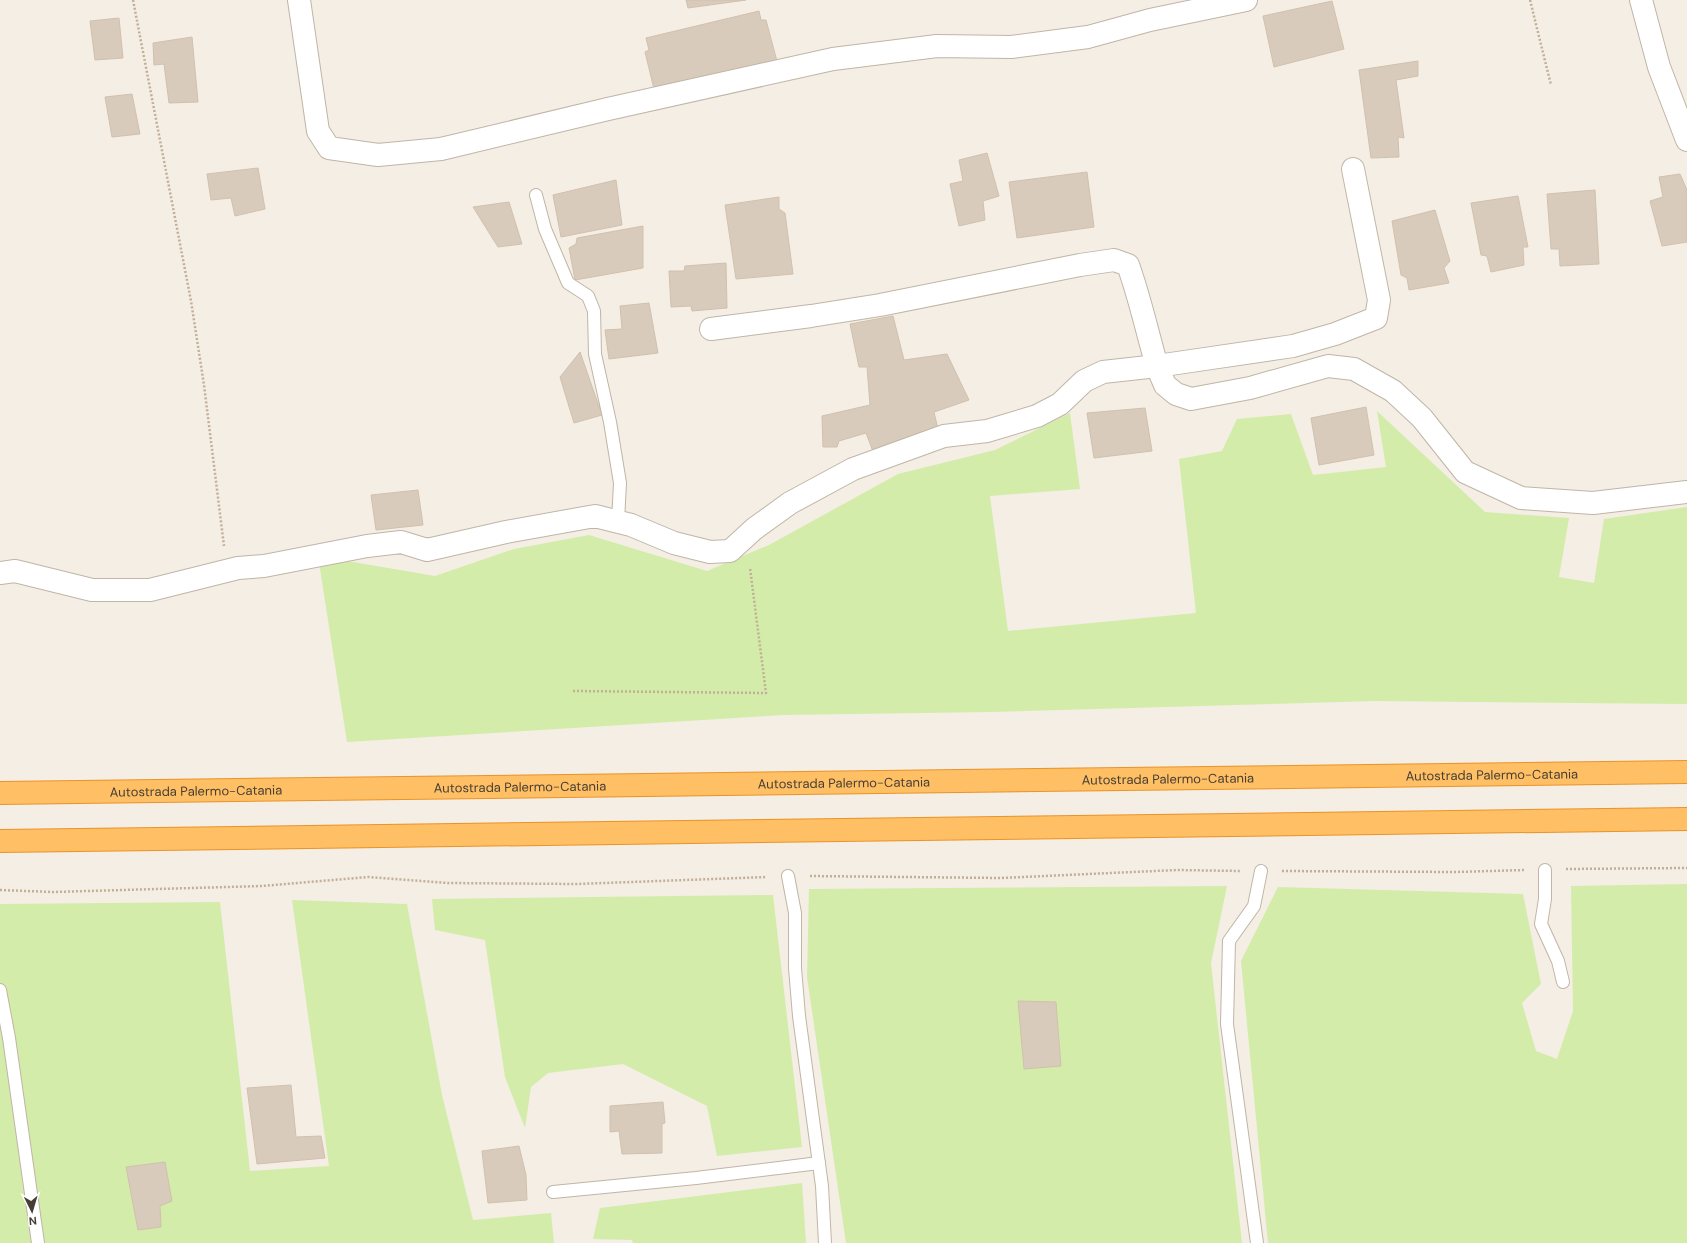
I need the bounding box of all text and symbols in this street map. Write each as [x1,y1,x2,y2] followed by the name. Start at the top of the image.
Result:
[1406,765,1578,784] street label: Autostrada Palermo-Catania
[1082,769,1254,788] street label: Autostrada Palermo-Catania
[758,773,930,792] street label: Autostrada Palermo-Catania
[434,777,606,796] street label: Autostrada Palermo-Catania
[110,781,282,800] street label: Autostrada Palermo-Catania
[12,1191,52,1231] north arrow
[28,1214,37,1228] text: N

